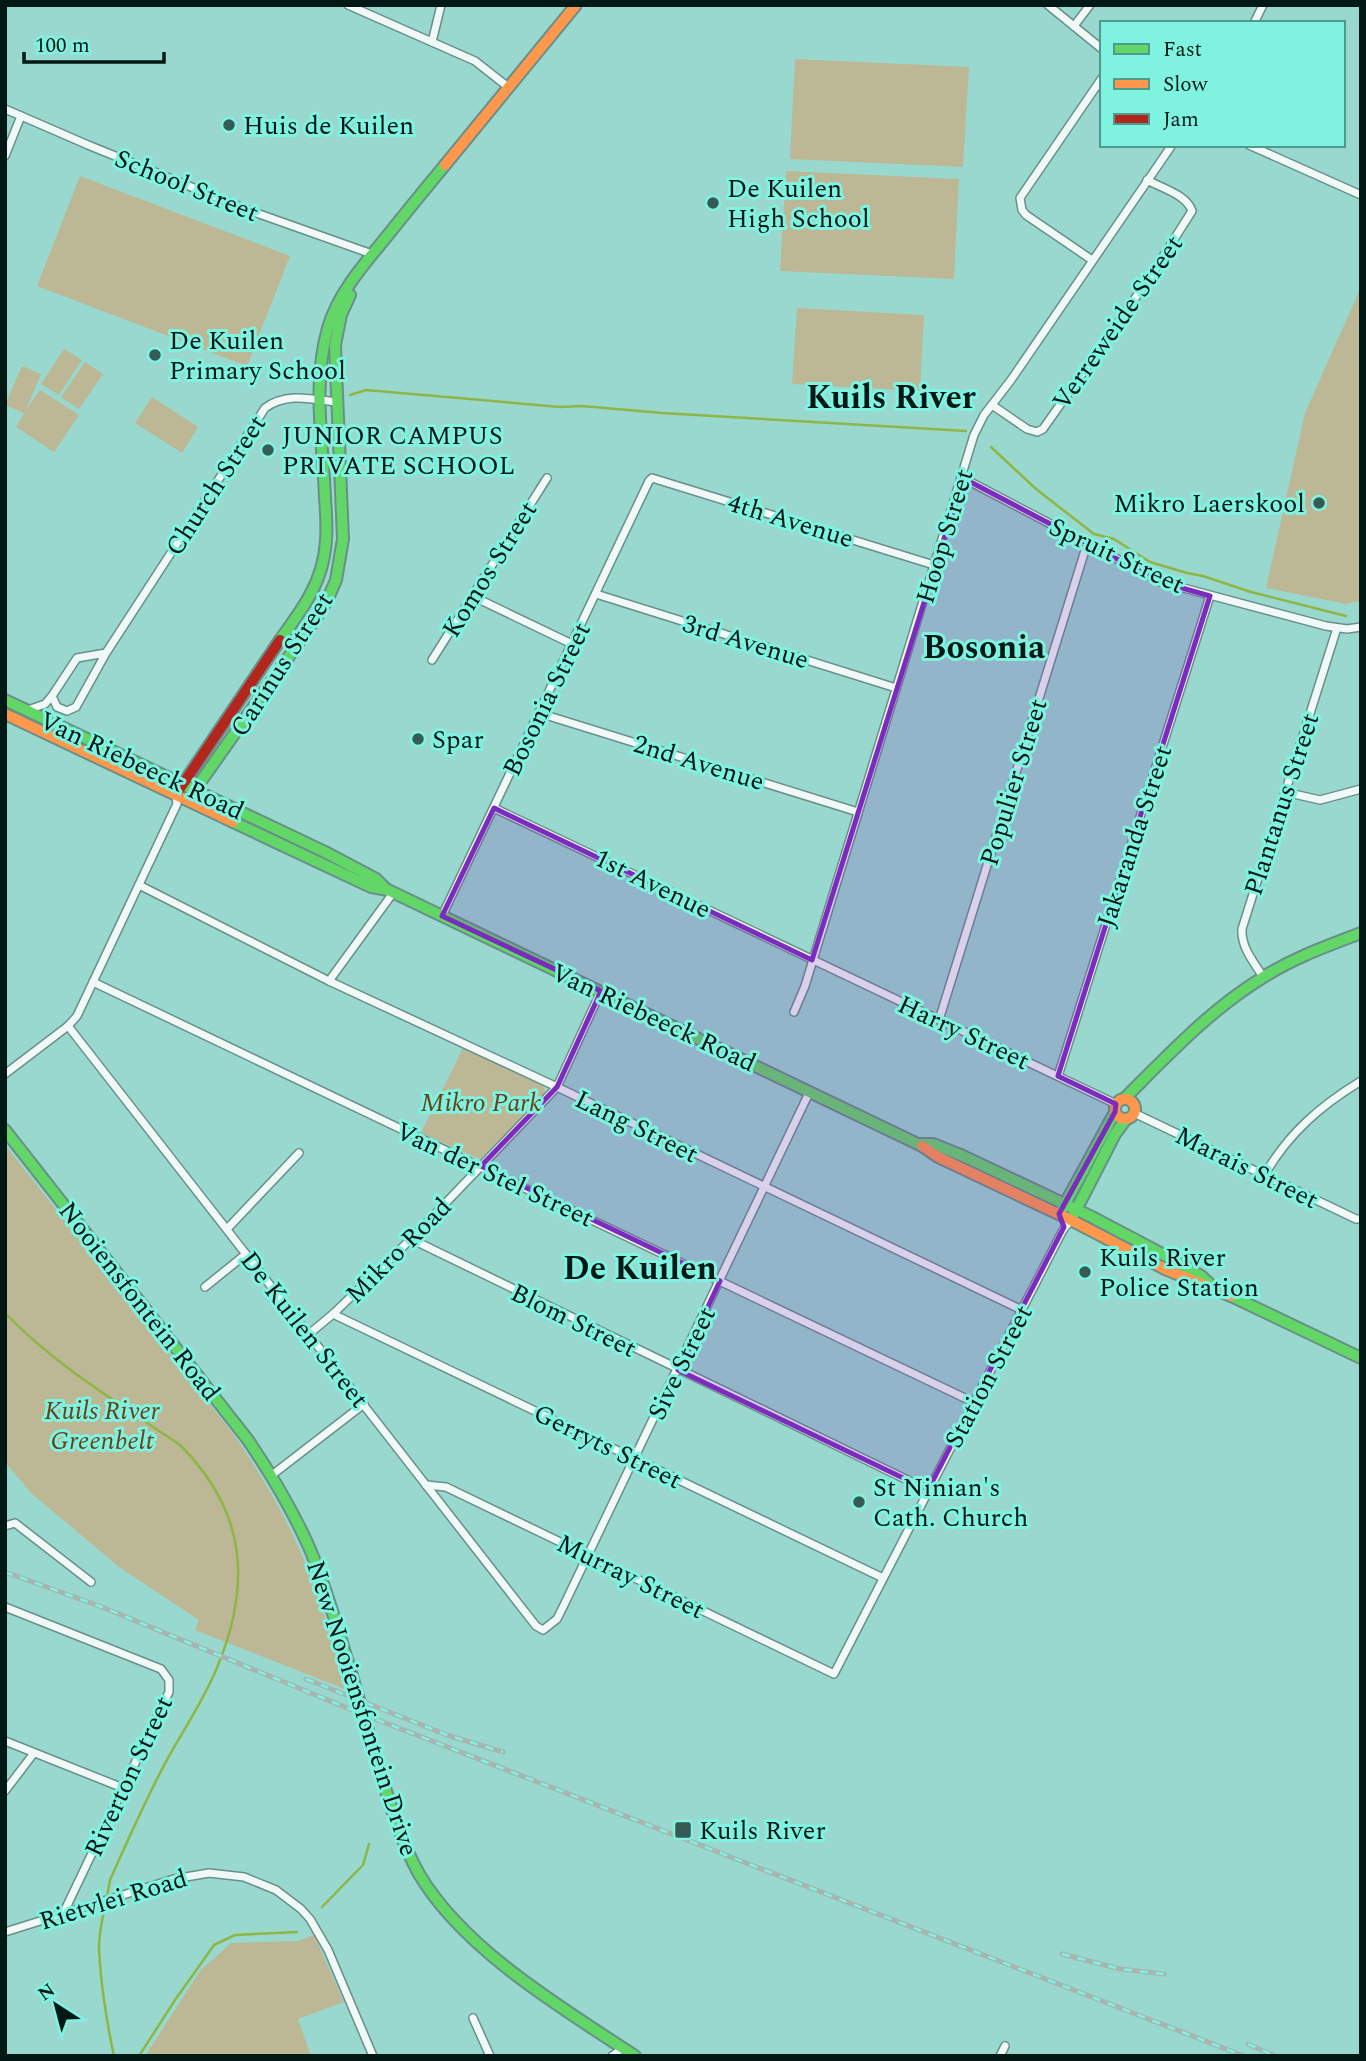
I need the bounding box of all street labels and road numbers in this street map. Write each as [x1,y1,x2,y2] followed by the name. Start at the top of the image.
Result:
[108,139,265,233] street label: School Street
[1042,227,1193,418] street label: Verreweide Street
[155,407,277,564] street label: Church Street
[906,464,984,608] street label: Hoop Street
[723,483,859,559] street label: 4th Avenue
[432,493,548,646] street label: Komos Street
[1042,507,1191,605] street label: Spruit Street
[220,584,344,745] street label: Carinus Street
[678,604,814,680] street label: 3rd Avenue
[492,616,602,783] street label: Bosonia Street
[970,694,1058,871] street label: Populier Street
[32,701,251,831] street label: Van Riebeeck Road
[1234,708,1330,901] street label: Plantanus Street
[628,724,769,802] street label: 2nd Avenue
[1087,740,1183,932] street label: Jakaranda Street
[587,838,718,929] street label: 1st Avenue
[544,953,763,1083] street label: Van Riebeeck Road
[891,985,1036,1081] street label: Harry Street
[568,1080,705,1174] street label: Lang Street
[389,1111,600,1238] street label: Van der Stel Street
[1168,1116,1325,1220] street label: Marais Street
[336,1188,461,1313] street label: Mikro Road
[48,1193,230,1410] street label: Nooiensfontein Road
[230,1242,378,1417] street label: De Kuilen Street
[504,1273,643,1369] street label: Blom Street
[934,1298,1043,1455] street label: Station Street
[637,1300,727,1427] street label: Sive Street
[527,1394,689,1500] street label: Gerryts Street
[550,1524,711,1630] street label: Murray Street
[295,1555,429,1861] street label: New Nooiensfontein Drive
[74,1689,184,1864] street label: Riverton Street
[34,1858,192,1941] street label: Rietvlei Road

